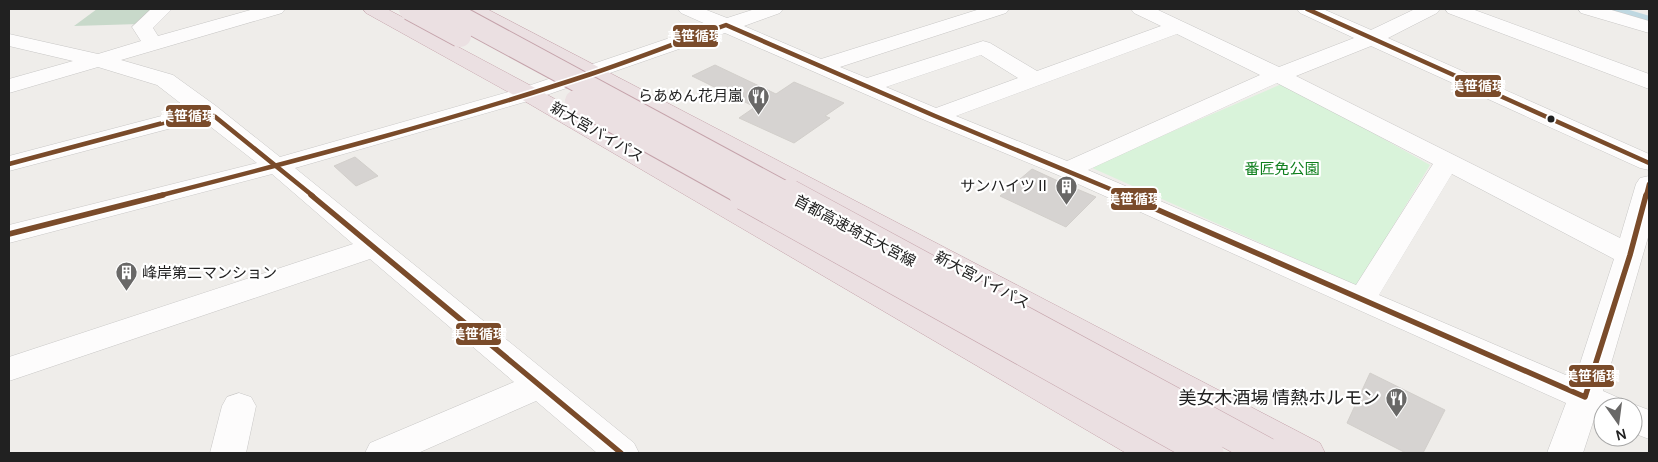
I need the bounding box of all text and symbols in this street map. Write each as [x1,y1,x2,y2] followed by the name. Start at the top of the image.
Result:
[672,24,719,48] line badge: 美笹循環
[667,26,723,45] text: 美笹循環
[1454,74,1502,98] line badge: 美笹循環
[1450,76,1506,95] text: 美笹循環
[747,84,771,115] restaurant icon: らあめん花月嵐
[638,85,743,106] place label: らあめん花月嵐
[547,96,648,167] street label: 新大宮バイパス
[165,104,212,128] line badge: 美笹循環
[160,106,216,125] text: 美笹循環
[1546,114,1556,124] unlabelled marker
[1244,158,1320,179] park label: 番匠免公園
[1054,174,1078,205] building icon: サンハイツⅡ
[960,175,1050,196] place label: サンハイツⅡ
[1110,187,1158,211] line badge: 美笹循環
[1106,189,1162,208] text: 美笹循環
[791,190,920,272] street label: 首都高速埼玉大宮線
[931,246,1033,313] street label: 新大宮バイパス
[114,261,138,292] building icon: 峰岸第二マンション
[142,262,277,283] place label: 峰岸第二マンション
[455,322,502,346] line badge: 美笹循環
[451,324,507,343] text: 美笹循環
[1568,364,1615,388] line badge: 美笹循環
[1564,366,1620,385] text: 美笹循環
[1178,385,1380,409] place label: 美女木酒場 情熱ホルモン
[1384,386,1408,417] restaurant icon: 美女木酒場 情熱ホルモン
[1593,397,1643,447] north arrow
[1614,425,1628,446] text: N

